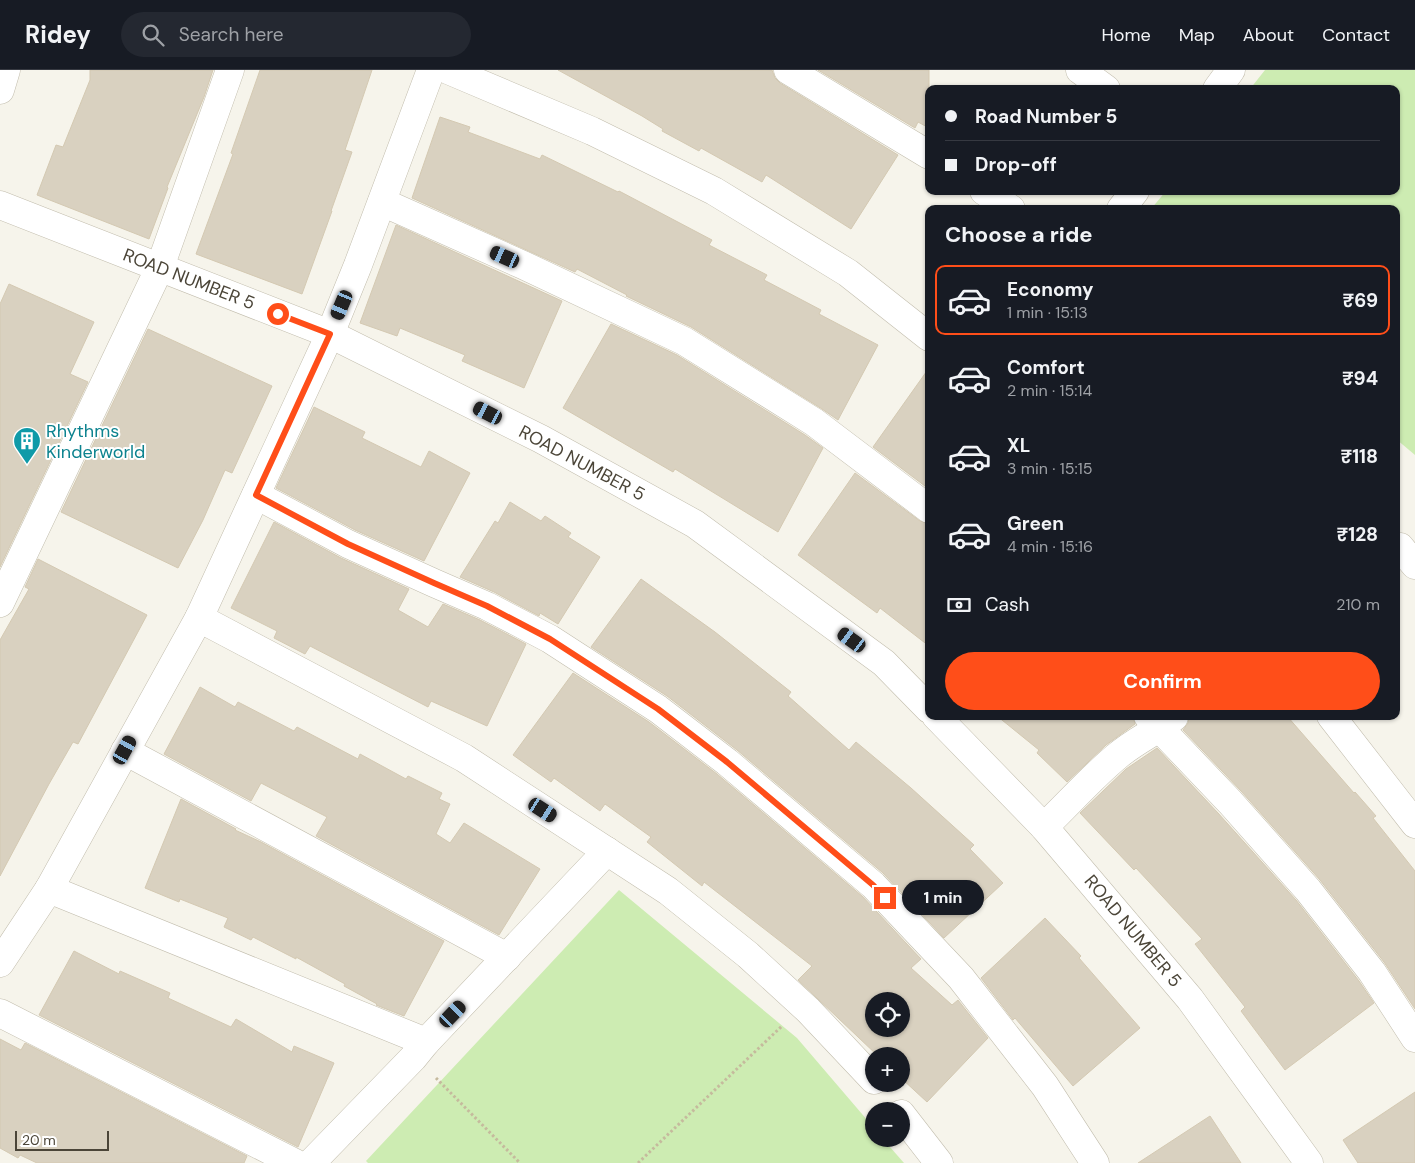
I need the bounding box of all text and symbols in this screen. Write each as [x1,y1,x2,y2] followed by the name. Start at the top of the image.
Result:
[121,12,471,57] search box
[25,19,91,50] text: Ridey
[139,21,167,49] icon: search
[179,22,284,47] text: Search here
[1101,23,1151,47] text: Home
[1179,23,1215,47] text: Map
[1243,23,1294,47] text: About
[1322,23,1390,47] text: Contact
[975,104,1117,129] text: Road Number 5
[975,152,1057,177] text: Drop-off
[945,220,1093,249] text: Choose a ride
[119,243,259,315] street label: ROAD NUMBER 5
[488,244,521,270] car
[1007,277,1094,302] text: Economy
[947,278,992,323] icon: car
[329,288,354,322] car
[1343,288,1378,313] text: ₹69
[1007,302,1088,323] text: 1 min · 15:13
[267,303,289,325] route start
[1007,355,1085,380] text: Comfort
[947,356,992,401] icon: car
[1342,366,1378,391] text: ₹94
[1007,380,1092,401] text: 2 min · 15:14
[471,400,504,426] car
[46,419,145,464] place label: Rhythms Kinderworld
[515,420,649,506] street label: ROAD NUMBER 5
[12,426,42,465] building icon: Rhythms Kinderworld
[1007,433,1030,458] text: XL
[947,434,992,479] icon: car
[1340,444,1378,469] text: ₹118
[1007,458,1092,479] text: 3 min · 15:15
[1007,511,1064,536] text: Green
[947,512,992,557] icon: car
[1337,522,1378,547] text: ₹128
[1007,536,1093,557] text: 4 min · 15:16
[945,591,973,619] icon: cash
[985,592,1029,617] text: Cash
[1336,594,1380,615] text: 210 m
[835,625,868,655] car
[945,652,1380,710] button: Confirm
[111,733,138,767] car
[526,796,559,824] car
[1079,870,1187,992] street label: ROAD NUMBER 5
[902,880,985,916] callout: 1 min
[874,887,896,909] route end
[924,887,962,908] text: 1 min
[865,992,910,1147] map controls
[865,992,910,1037] button: locate
[437,998,468,1030] car
[865,1047,910,1092] button: +
[865,1102,910,1147] button: −
[15,1128,109,1151] scale bar
[22,1131,56,1149] text: 20 m

